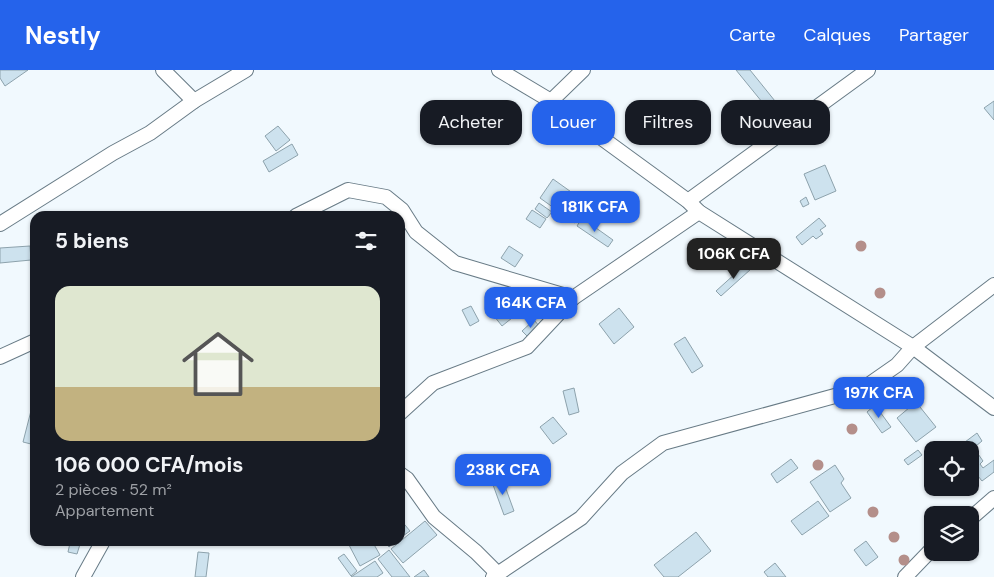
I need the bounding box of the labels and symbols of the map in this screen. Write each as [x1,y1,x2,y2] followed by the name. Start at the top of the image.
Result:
[543,190,647,233] pin: 181K CFA
[682,238,786,280] pin: 106K CFA
[479,286,583,329] pin: 164K CFA
[827,376,931,419] pin: 197K CFA
[451,454,555,496] pin: 238K CFA

